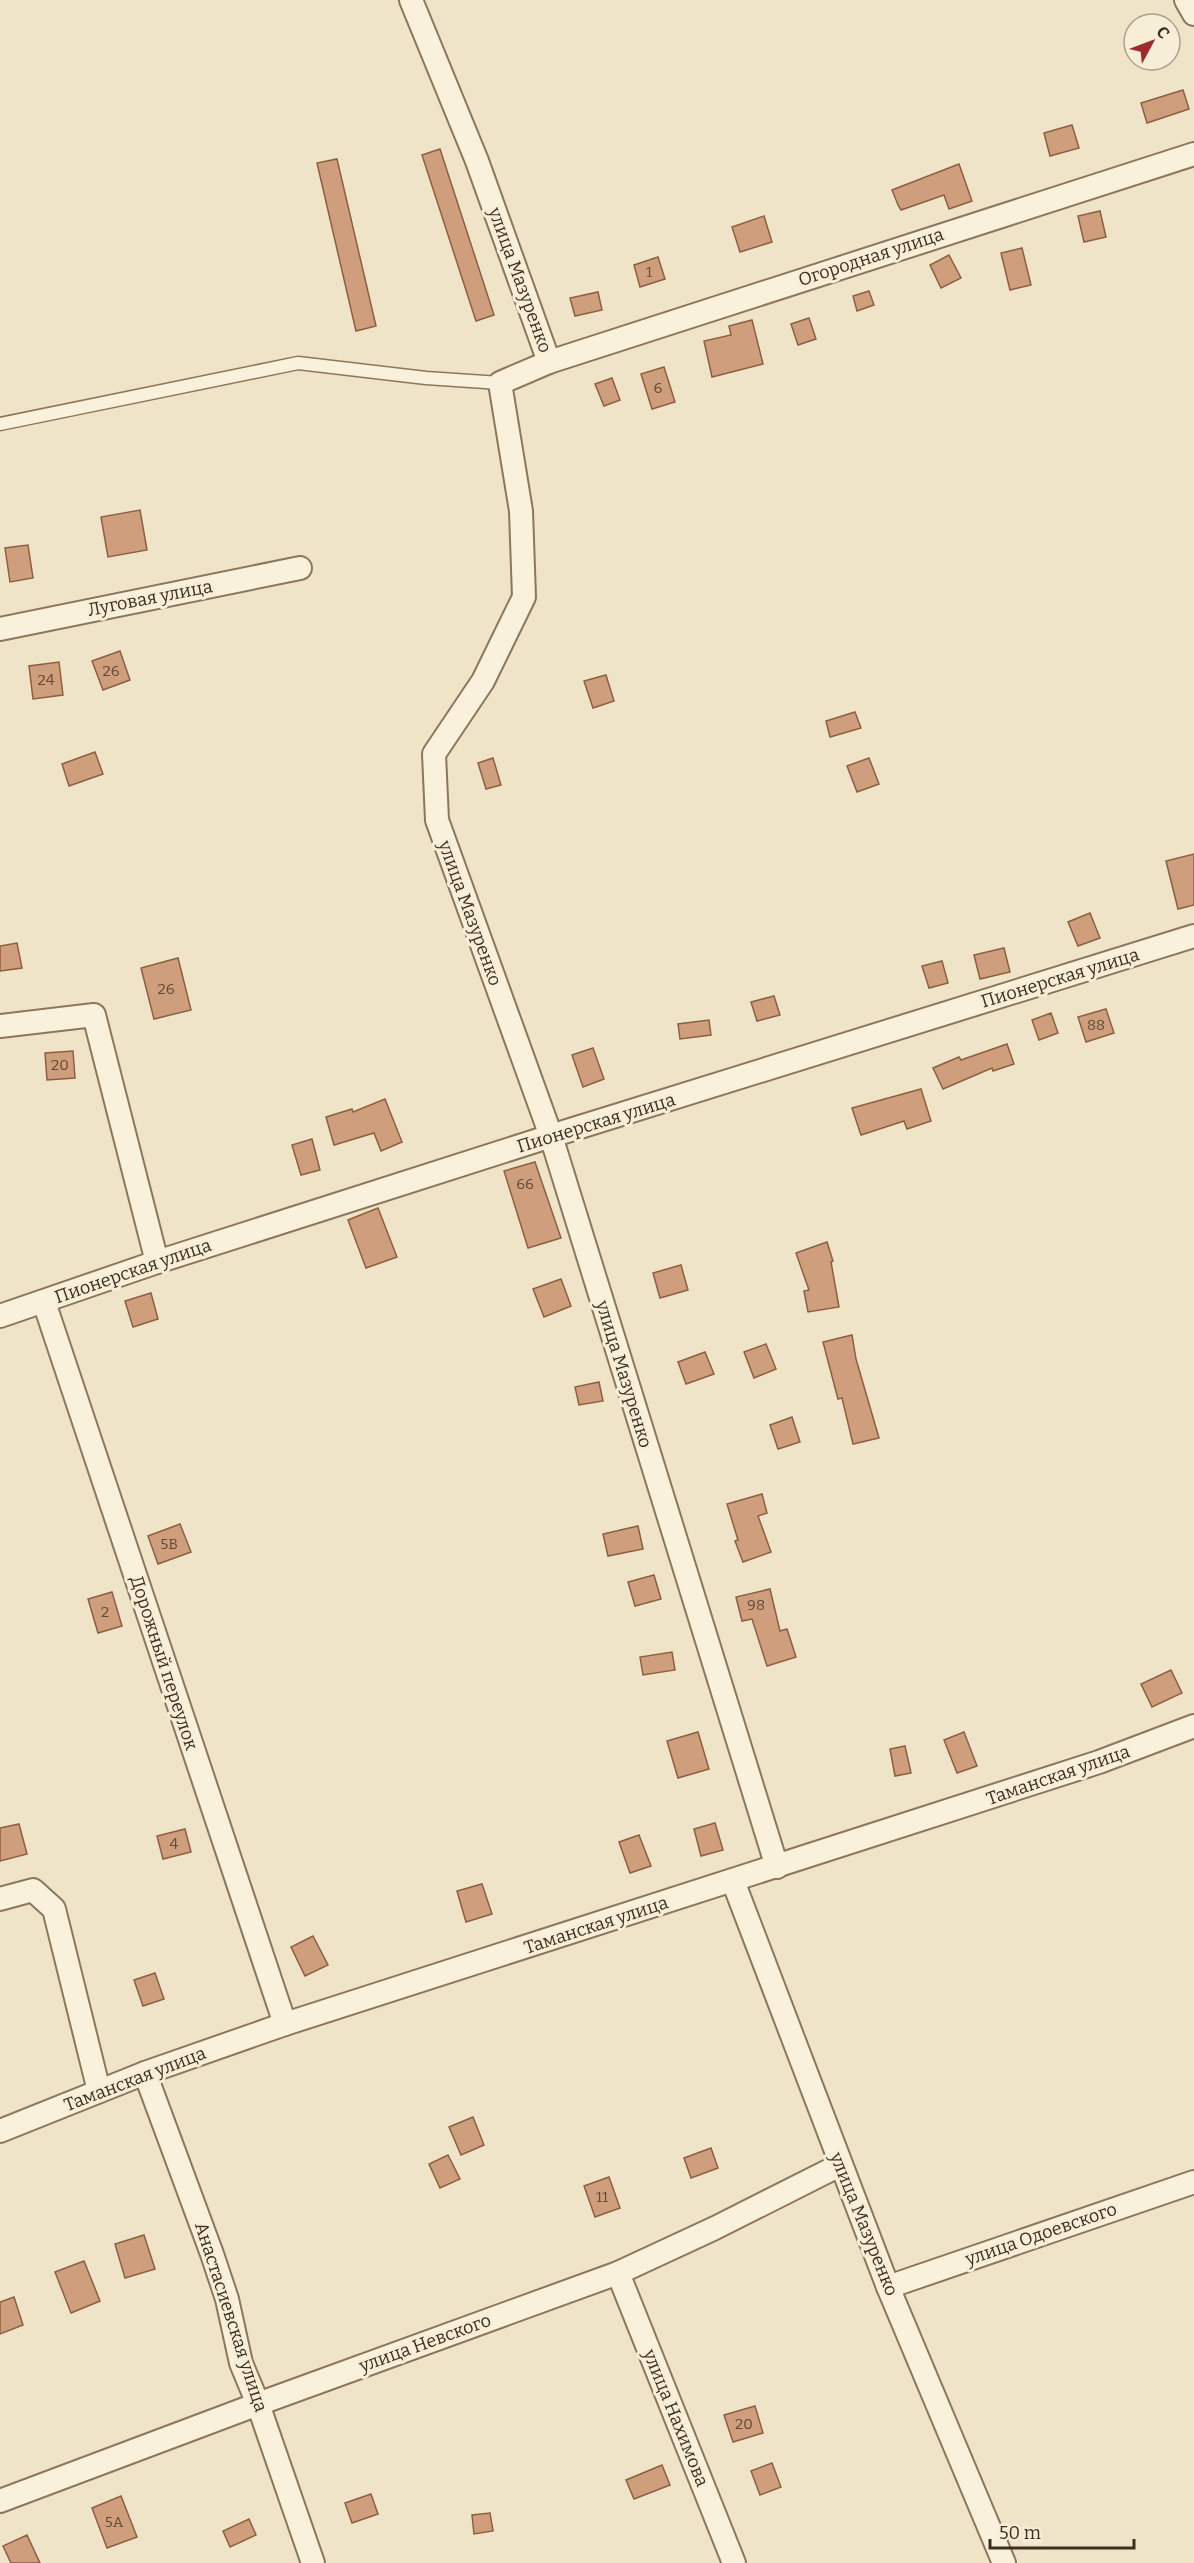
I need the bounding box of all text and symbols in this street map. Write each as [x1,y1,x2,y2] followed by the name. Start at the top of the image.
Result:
[1122,12,1182,72] north arrow
[1152,22,1173,43] text: С
[483,203,556,356] street label: улица Мазуренко
[795,223,947,291] street label: Огородная улица
[646,263,652,281] house number: 1
[654,379,663,397] house number: 6
[86,575,214,621] street label: Луговая улица
[103,662,120,680] house number: 26
[38,671,55,689] house number: 24
[433,836,506,989] street label: улица Мазуренко
[978,943,1142,1013] street label: Пионерская улица
[158,980,175,998] house number: 26
[1087,1016,1105,1034] house number: 88
[51,1056,69,1074] house number: 20
[514,1088,678,1158] street label: Пионерская улица
[516,1175,534,1193] house number: 66
[52,1234,214,1308] street label: Пионерская улица
[591,1297,657,1450] street label: улица Мазуренко
[160,1535,178,1553] house number: 5В
[125,1573,203,1753] street label: Дорожный переулок
[747,1596,765,1614] house number: 98
[101,1603,109,1621] house number: 2
[983,1740,1133,1810] street label: Таманская улица
[170,1835,179,1853] house number: 4
[521,1891,671,1959] street label: Таманская улица
[61,2042,209,2116] street label: Таманская улица
[825,2148,903,2299] street label: улица Мазуренко
[596,2188,608,2206] house number: 11
[962,2198,1120,2271] street label: улица Одоевского
[190,2219,272,2415] street label: Анастасиевская улица
[355,2309,494,2377] street label: улица Невского
[638,2345,714,2490] street label: улица Нахимова
[735,2415,753,2433] house number: 20
[990,2512,1134,2550] scale bar
[105,2513,124,2531] house number: 5А
[999,2522,1041,2544] text: 50 m

